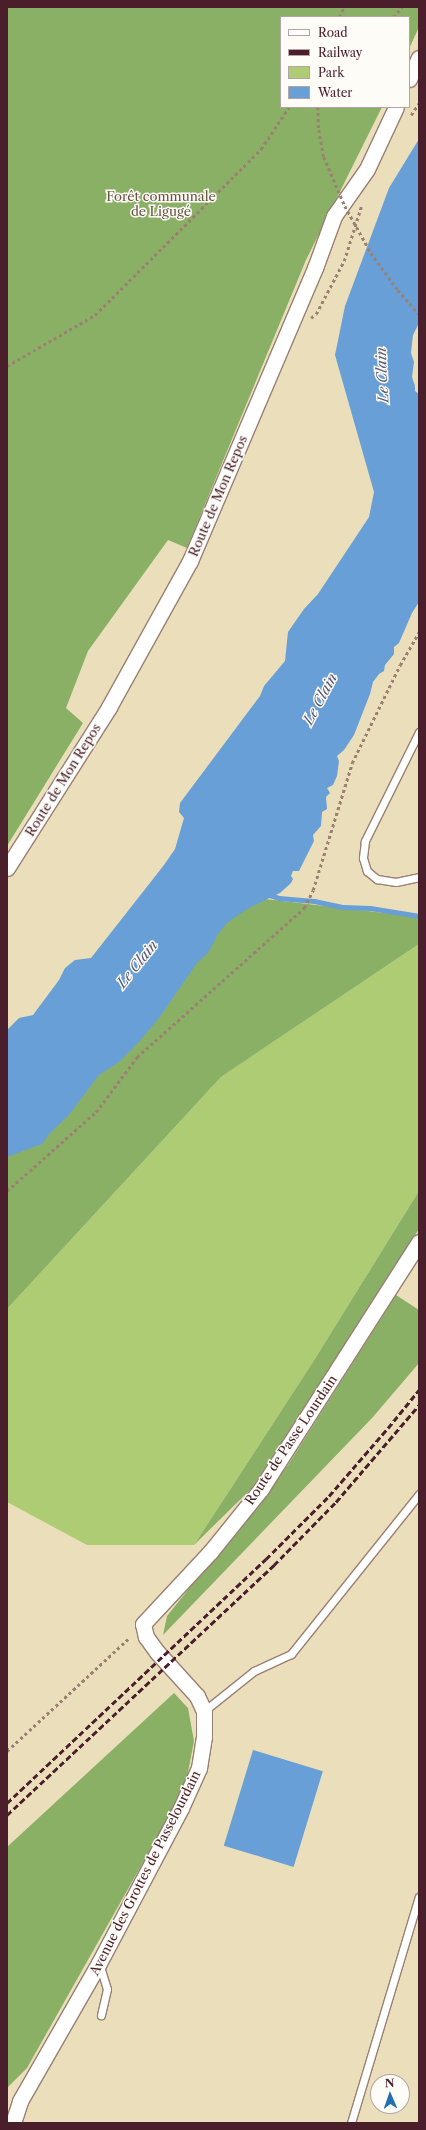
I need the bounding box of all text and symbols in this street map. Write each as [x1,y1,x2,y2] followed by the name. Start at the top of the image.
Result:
[280,16,410,108] legend
[318,25,348,40] text: Road
[318,45,363,60] text: Railway
[318,65,344,80] text: Park
[318,85,352,100] text: Water
[106,189,216,220] park label: Forêt communale de Ligugé
[372,347,392,403] water label: Le Clain
[185,433,251,559] street label: Route de Mon Repos
[300,671,340,727] water label: Le Clain
[22,721,104,839] street label: Route de Mon Repos
[113,937,161,991] water label: Le Clain
[242,1372,340,1508] street label: Route de Passe Lourdain
[86,1768,204,1978] street label: Avenue des Grottes de Passelourdain
[370,2074,410,2114] north arrow
[385,2076,395,2090] text: N

